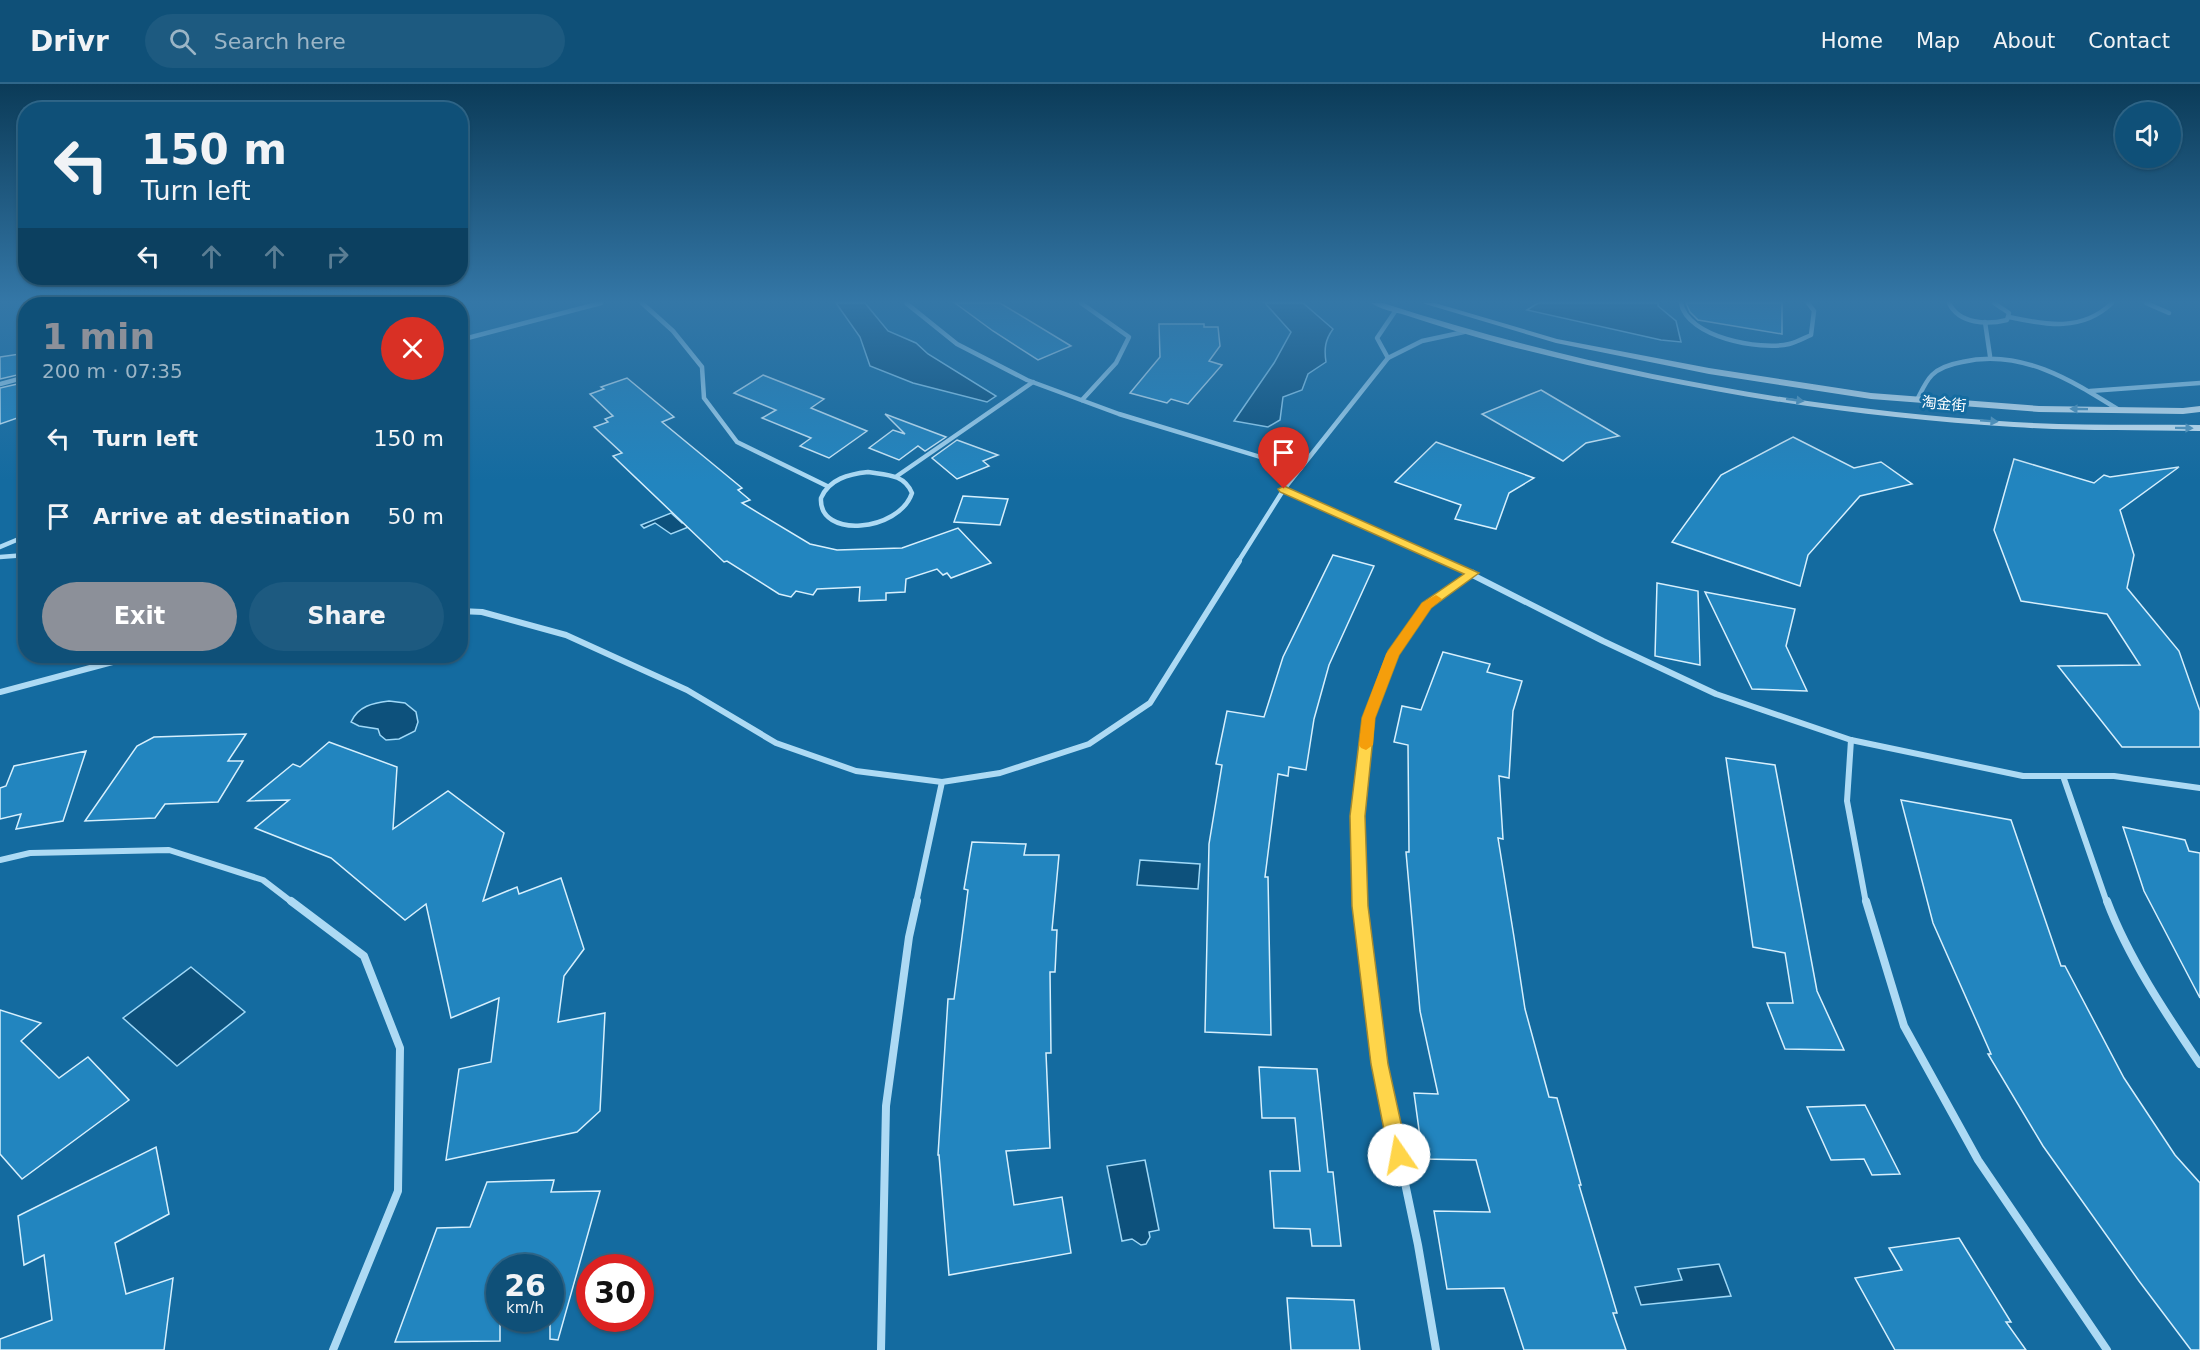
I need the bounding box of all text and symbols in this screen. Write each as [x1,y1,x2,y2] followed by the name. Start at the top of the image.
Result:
[145,14,565,68] search box
[30,25,109,58] text: Drivr
[166,25,199,58] icon: search
[214,29,346,54] text: Search here
[1821,29,1883,53] text: Home
[1916,29,1960,53] text: Map
[1993,29,2055,53] text: About
[2088,29,2170,53] text: Contact
[2115,102,2181,168] map controls
[2115,102,2181,168] button: sound
[141,125,287,174] text: 150 m
[42,126,120,204] icon: left
[141,175,251,206] text: Turn left
[132,240,165,273] icon: left
[195,240,228,273] icon: ahead
[258,240,291,273] icon: ahead
[321,240,354,273] icon: right
[42,316,155,357] text: 1 min
[381,317,444,380] button: close
[42,359,183,383] text: 200 m · 07:35
[1921,393,1967,415] street label: 淘金街
[1786,396,1805,405] one-way arrow
[2069,405,2088,414] one-way arrow
[1979,416,1998,426] one-way arrow
[42,422,75,455] icon: left
[2174,423,2193,433] one-way arrow
[93,426,198,451] text: Turn left
[374,426,444,451] text: 150 m
[1258,427,1309,489] pin
[1267,436,1300,469] icon: arrive
[42,500,75,533] icon: arrive
[93,504,350,529] text: Arrive at destination
[388,504,444,529] text: 50 m
[42,582,237,651] button: Exit
[249,582,444,651] button: Share
[1367,1123,1431,1187] position arrow
[576,1254,654,1332] speed limit sign: 30
[504,1268,546,1303] text: 26
[506,1299,544,1317] text: km/h

